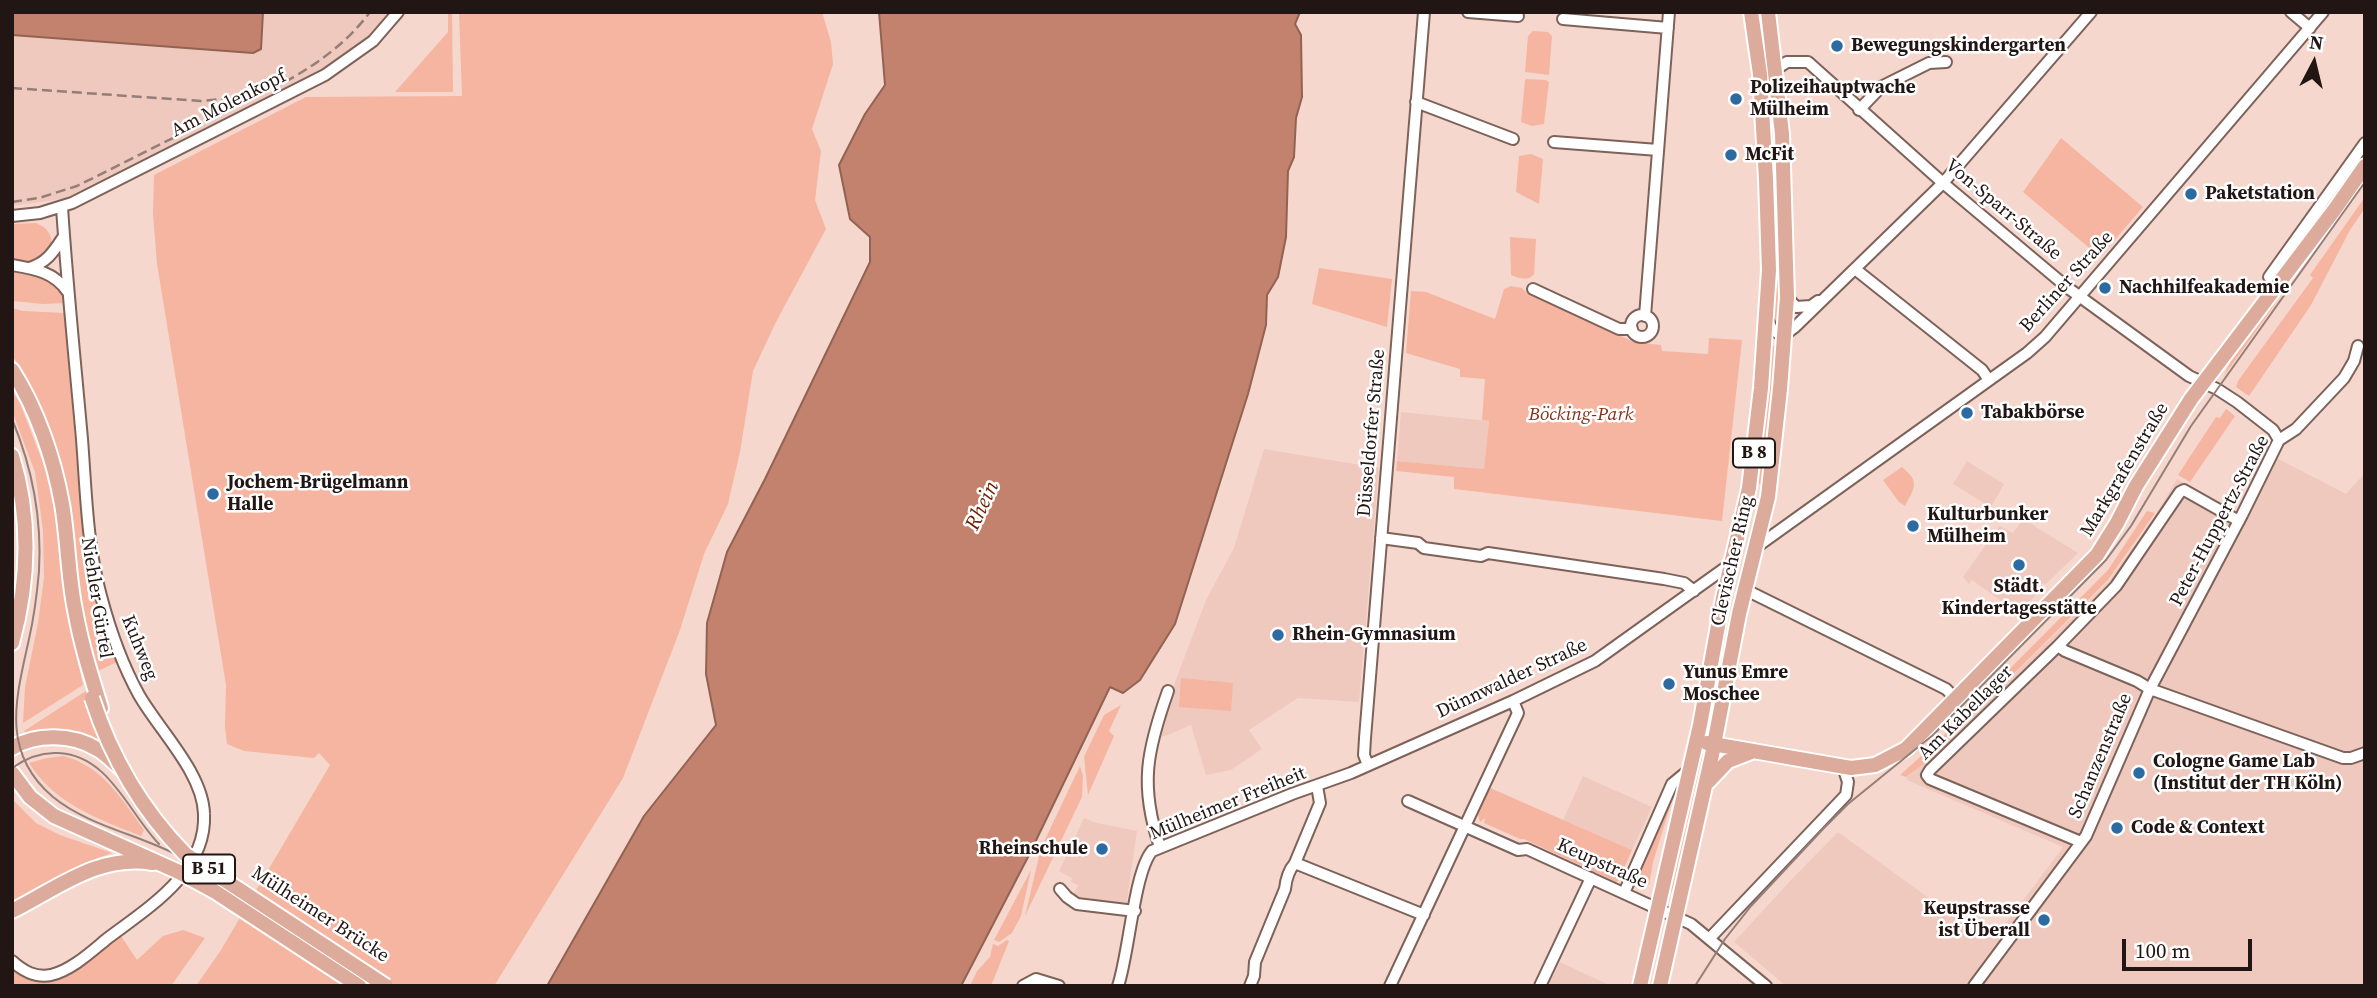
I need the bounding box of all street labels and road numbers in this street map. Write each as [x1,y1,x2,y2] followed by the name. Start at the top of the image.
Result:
[168,65,290,143] street label: Am Molenkopf
[1940,155,2066,265] street label: Von-Sparr-Straße
[2015,227,2119,337] street label: Berliner Straße
[1353,348,1391,518] street label: Düsseldorfer Straße
[2076,399,2174,541] street label: Markgrafenstraße
[2165,432,2275,610] street label: Peter-Huppertz-Straße
[1733,438,1775,467] road number: B 8
[1707,494,1759,628] street label: Clevischer Ring
[75,536,117,660] street label: Niehler Gürtel
[116,612,162,684] street label: Kuhweg
[1433,634,1591,724] street label: Dünnwalder Straße
[1914,661,2018,765] street label: Am Kabellager
[2064,690,2138,822] street label: Schanzenstraße
[1147,762,1309,846] street label: Mülheimer Freiheit
[1553,834,1651,894] street label: Keupstraße
[183,854,235,884] road number: B 51
[247,862,393,968] street label: Mülheimer Brücke

